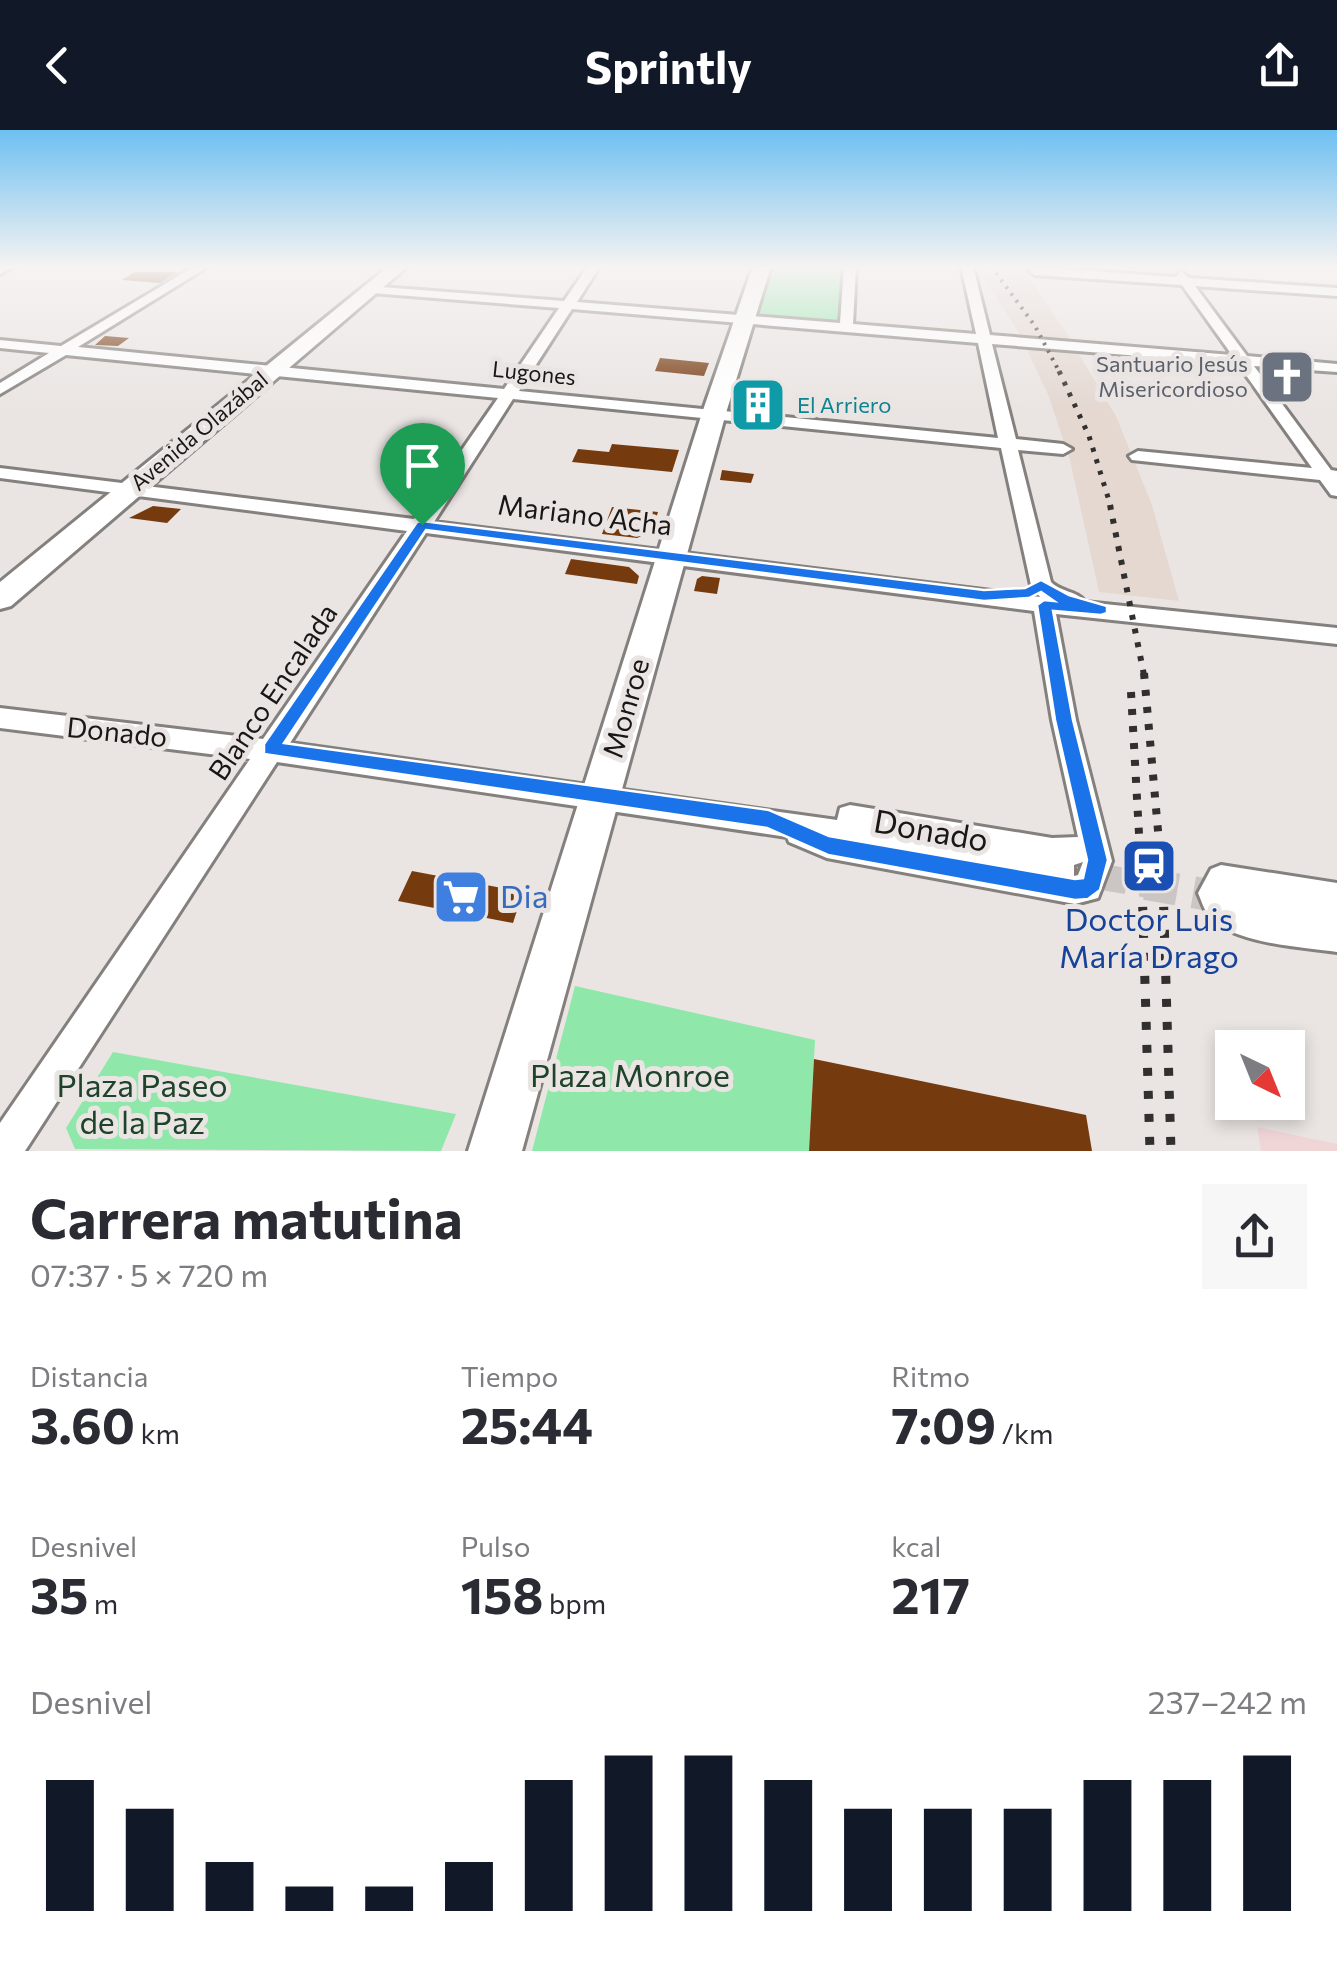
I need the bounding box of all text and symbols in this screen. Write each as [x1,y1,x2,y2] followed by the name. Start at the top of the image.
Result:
[30,38,85,93] icon: back
[585,38,752,93] text: Sprintly
[1252,38,1307,93] icon: share
[1257,347,1317,407] church icon: Santuario Jesús Misericordioso
[1096,350,1248,402] place label: Santuario Jesús Misericordioso
[491,355,577,390] street label: Lugones
[124,365,273,496] street label: Avenida Olazábal
[728,375,788,435] building icon: El Arriero
[797,391,891,418] place label: El Arriero
[380,423,465,526] pin
[395,438,450,493] icon: arrive
[496,486,674,542] street label: Mariano Acha
[201,597,344,786] street label: Blanco Encalada
[595,654,655,761] street label: Monroe
[65,709,169,753] street label: Donado
[871,799,992,859] street label: Donado
[1119,836,1179,896] station icon: Doctor Luis María Drago
[431,867,491,927] supermarket icon: Dia
[500,875,549,915] place label: Dia
[1059,898,1239,975] place label: Doctor Luis María Drago
[1215,1030,1305,1120] north arrow
[1215,1030,1305,1120] map controls
[530,1054,730,1094] park label: Plaza Monroe
[56,1064,228,1141] park label: Plaza Paseo de la Paz
[30,1183,463,1250] text: Carrera matutina
[1202,1184,1307,1289] button: share
[30,1254,268,1294] text: 07:37 · 5 × 720 m
[30,1359,148,1393] text: Distancia
[461,1359,558,1393] text: Tiempo
[891,1359,970,1393] text: Ritmo
[30,1393,135,1454] text: 3.60
[461,1393,593,1454] text: 25:44
[891,1393,996,1454] text: 7:09
[135,1416,180,1450] text: km
[996,1416,1054,1450] text: /km
[30,1529,137,1563] text: Desnivel
[461,1529,530,1563] text: Pulso
[891,1529,941,1563] text: kcal
[30,1563,88,1624] text: 35
[461,1563,543,1624] text: 158
[891,1563,970,1624] text: 217
[88,1586,118,1620] text: m
[543,1586,606,1620] text: bpm
[30,1681,152,1721] text: Desnivel
[1148,1681,1307,1721] text: 237–242 m

